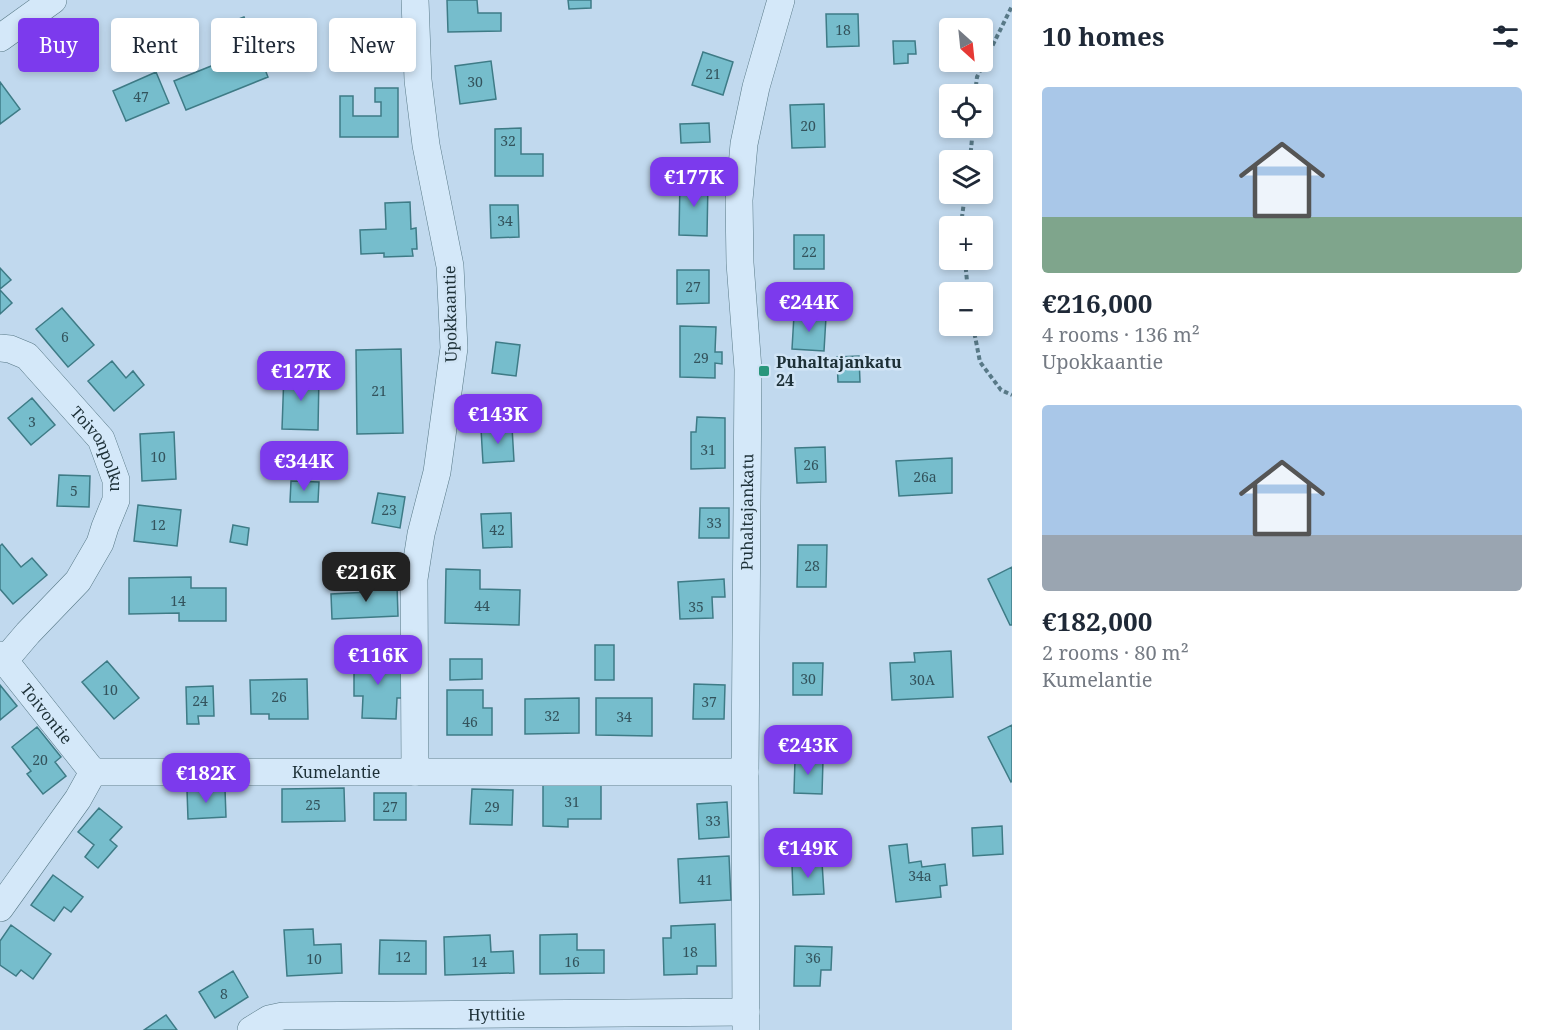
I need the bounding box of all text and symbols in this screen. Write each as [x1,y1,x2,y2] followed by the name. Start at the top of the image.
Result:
[18,18,99,72] chip: Buy
[111,18,199,72] chip: Rent
[211,18,317,72] chip: Filters
[329,18,416,72] chip: New
[939,18,993,72] north arrow
[939,18,993,336] map controls
[1042,18,1164,54] text: 10 homes
[835,20,851,39] house number: 18
[1489,20,1522,53] icon: filters
[705,64,721,83] house number: 21
[467,72,483,91] house number: 30
[939,84,993,138] button: locate
[133,87,149,106] house number: 47
[800,116,816,135] house number: 20
[1228,126,1336,234] icon: home
[500,131,516,150] house number: 32
[939,150,993,204] button: layers
[652,157,736,208] pin: €177K
[664,163,724,190] text: €177K
[497,211,513,230] house number: 34
[939,216,993,270] button: +
[801,242,817,261] house number: 22
[438,265,462,363] street label: Upokkaantie
[685,277,701,296] house number: 27
[767,282,851,333] pin: €244K
[939,282,993,336] button: −
[1042,285,1152,321] text: €216,000
[779,288,839,315] text: €244K
[1042,321,1200,348] text: 4 rooms · 136 m²
[61,327,69,346] house number: 6
[693,348,709,367] house number: 29
[1042,348,1163,375] text: Upokkaantie
[259,351,343,402] pin: €127K
[776,351,902,391] place label: Puhaltajankatu 24
[271,357,331,384] text: €127K
[757,364,771,378] marker: Puhaltajankatu 24
[371,381,387,400] house number: 21
[456,394,540,445] pin: €143K
[468,400,528,427] text: €143K
[66,401,127,492] street label: Toivonpolku
[28,412,36,431] house number: 3
[700,440,716,459] house number: 31
[262,441,346,492] pin: €344K
[1228,444,1336,552] icon: home
[150,447,166,466] house number: 10
[274,447,334,474] text: €344K
[736,453,758,571] street label: Puhaltajankatu
[803,455,819,474] house number: 26
[913,467,937,486] house number: 26a
[70,481,78,500] house number: 5
[381,500,397,519] house number: 23
[706,513,722,532] house number: 33
[150,515,166,534] house number: 12
[489,520,505,539] house number: 42
[324,552,408,603] pin: €216K
[804,556,820,575] house number: 28
[336,558,396,585] text: €216K
[170,591,186,610] house number: 14
[474,596,490,615] house number: 44
[688,597,704,616] house number: 35
[1042,603,1152,639] text: €182,000
[336,635,420,686] pin: €116K
[1042,639,1189,666] text: 2 rooms · 80 m²
[348,641,408,668] text: €116K
[1042,666,1152,693] text: Kumelantie
[800,669,816,688] house number: 30
[909,670,935,689] house number: 30A
[16,679,78,749] street label: Toivontie
[102,680,118,699] house number: 10
[271,687,287,706] house number: 26
[192,691,208,710] house number: 24
[701,692,717,711] house number: 37
[544,706,560,725] house number: 32
[616,707,632,726] house number: 34
[462,712,478,731] house number: 46
[766,725,850,776] pin: €243K
[778,731,838,758] text: €243K
[32,750,48,769] house number: 20
[164,753,248,804] pin: €182K
[176,759,236,786] text: €182K
[292,761,380,783] street label: Kumelantie
[564,792,580,811] house number: 31
[305,795,321,814] house number: 25
[382,797,398,816] house number: 27
[484,797,500,816] house number: 29
[705,811,721,830] house number: 33
[766,828,850,879] pin: €149K
[778,834,838,861] text: €149K
[908,866,932,885] house number: 34a
[697,870,713,889] house number: 41
[682,942,698,961] house number: 18
[395,947,411,966] house number: 12
[805,948,821,967] house number: 36
[306,949,322,968] house number: 10
[471,952,487,971] house number: 14
[564,952,580,971] house number: 16
[220,984,228,1003] house number: 8
[468,1003,525,1025] street label: Hyttitie

